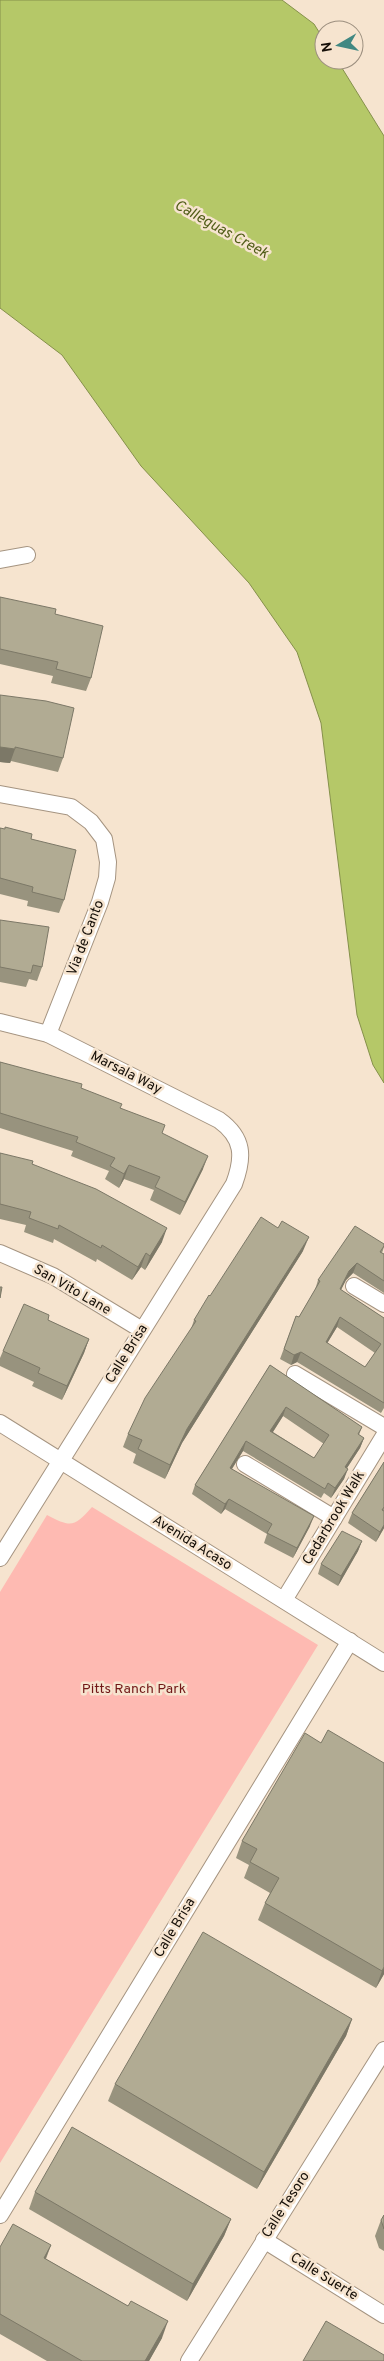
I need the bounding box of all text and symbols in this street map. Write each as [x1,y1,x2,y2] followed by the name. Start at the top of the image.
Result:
[314,20,364,70] north arrow
[318,40,337,53] text: N
[171,196,272,264] water label: Calleguas Creek
[64,898,108,978] street label: Via de Canto
[88,1048,164,1098] street label: Marsala Way
[30,1261,114,1319] street label: San Vito Lane
[102,1321,152,1387] street label: Calle Brisa
[299,1468,369,1568] street label: Cedarbrook Walk
[149,1512,235,1574] street label: Avenida Acaso
[82,1681,186,1698] park label: Pitts Ranch Park
[151,1895,199,1961] street label: Calle Brisa
[258,2169,314,2241] street label: Calle Tesoro
[287,2249,361,2305] street label: Calle Suerte

